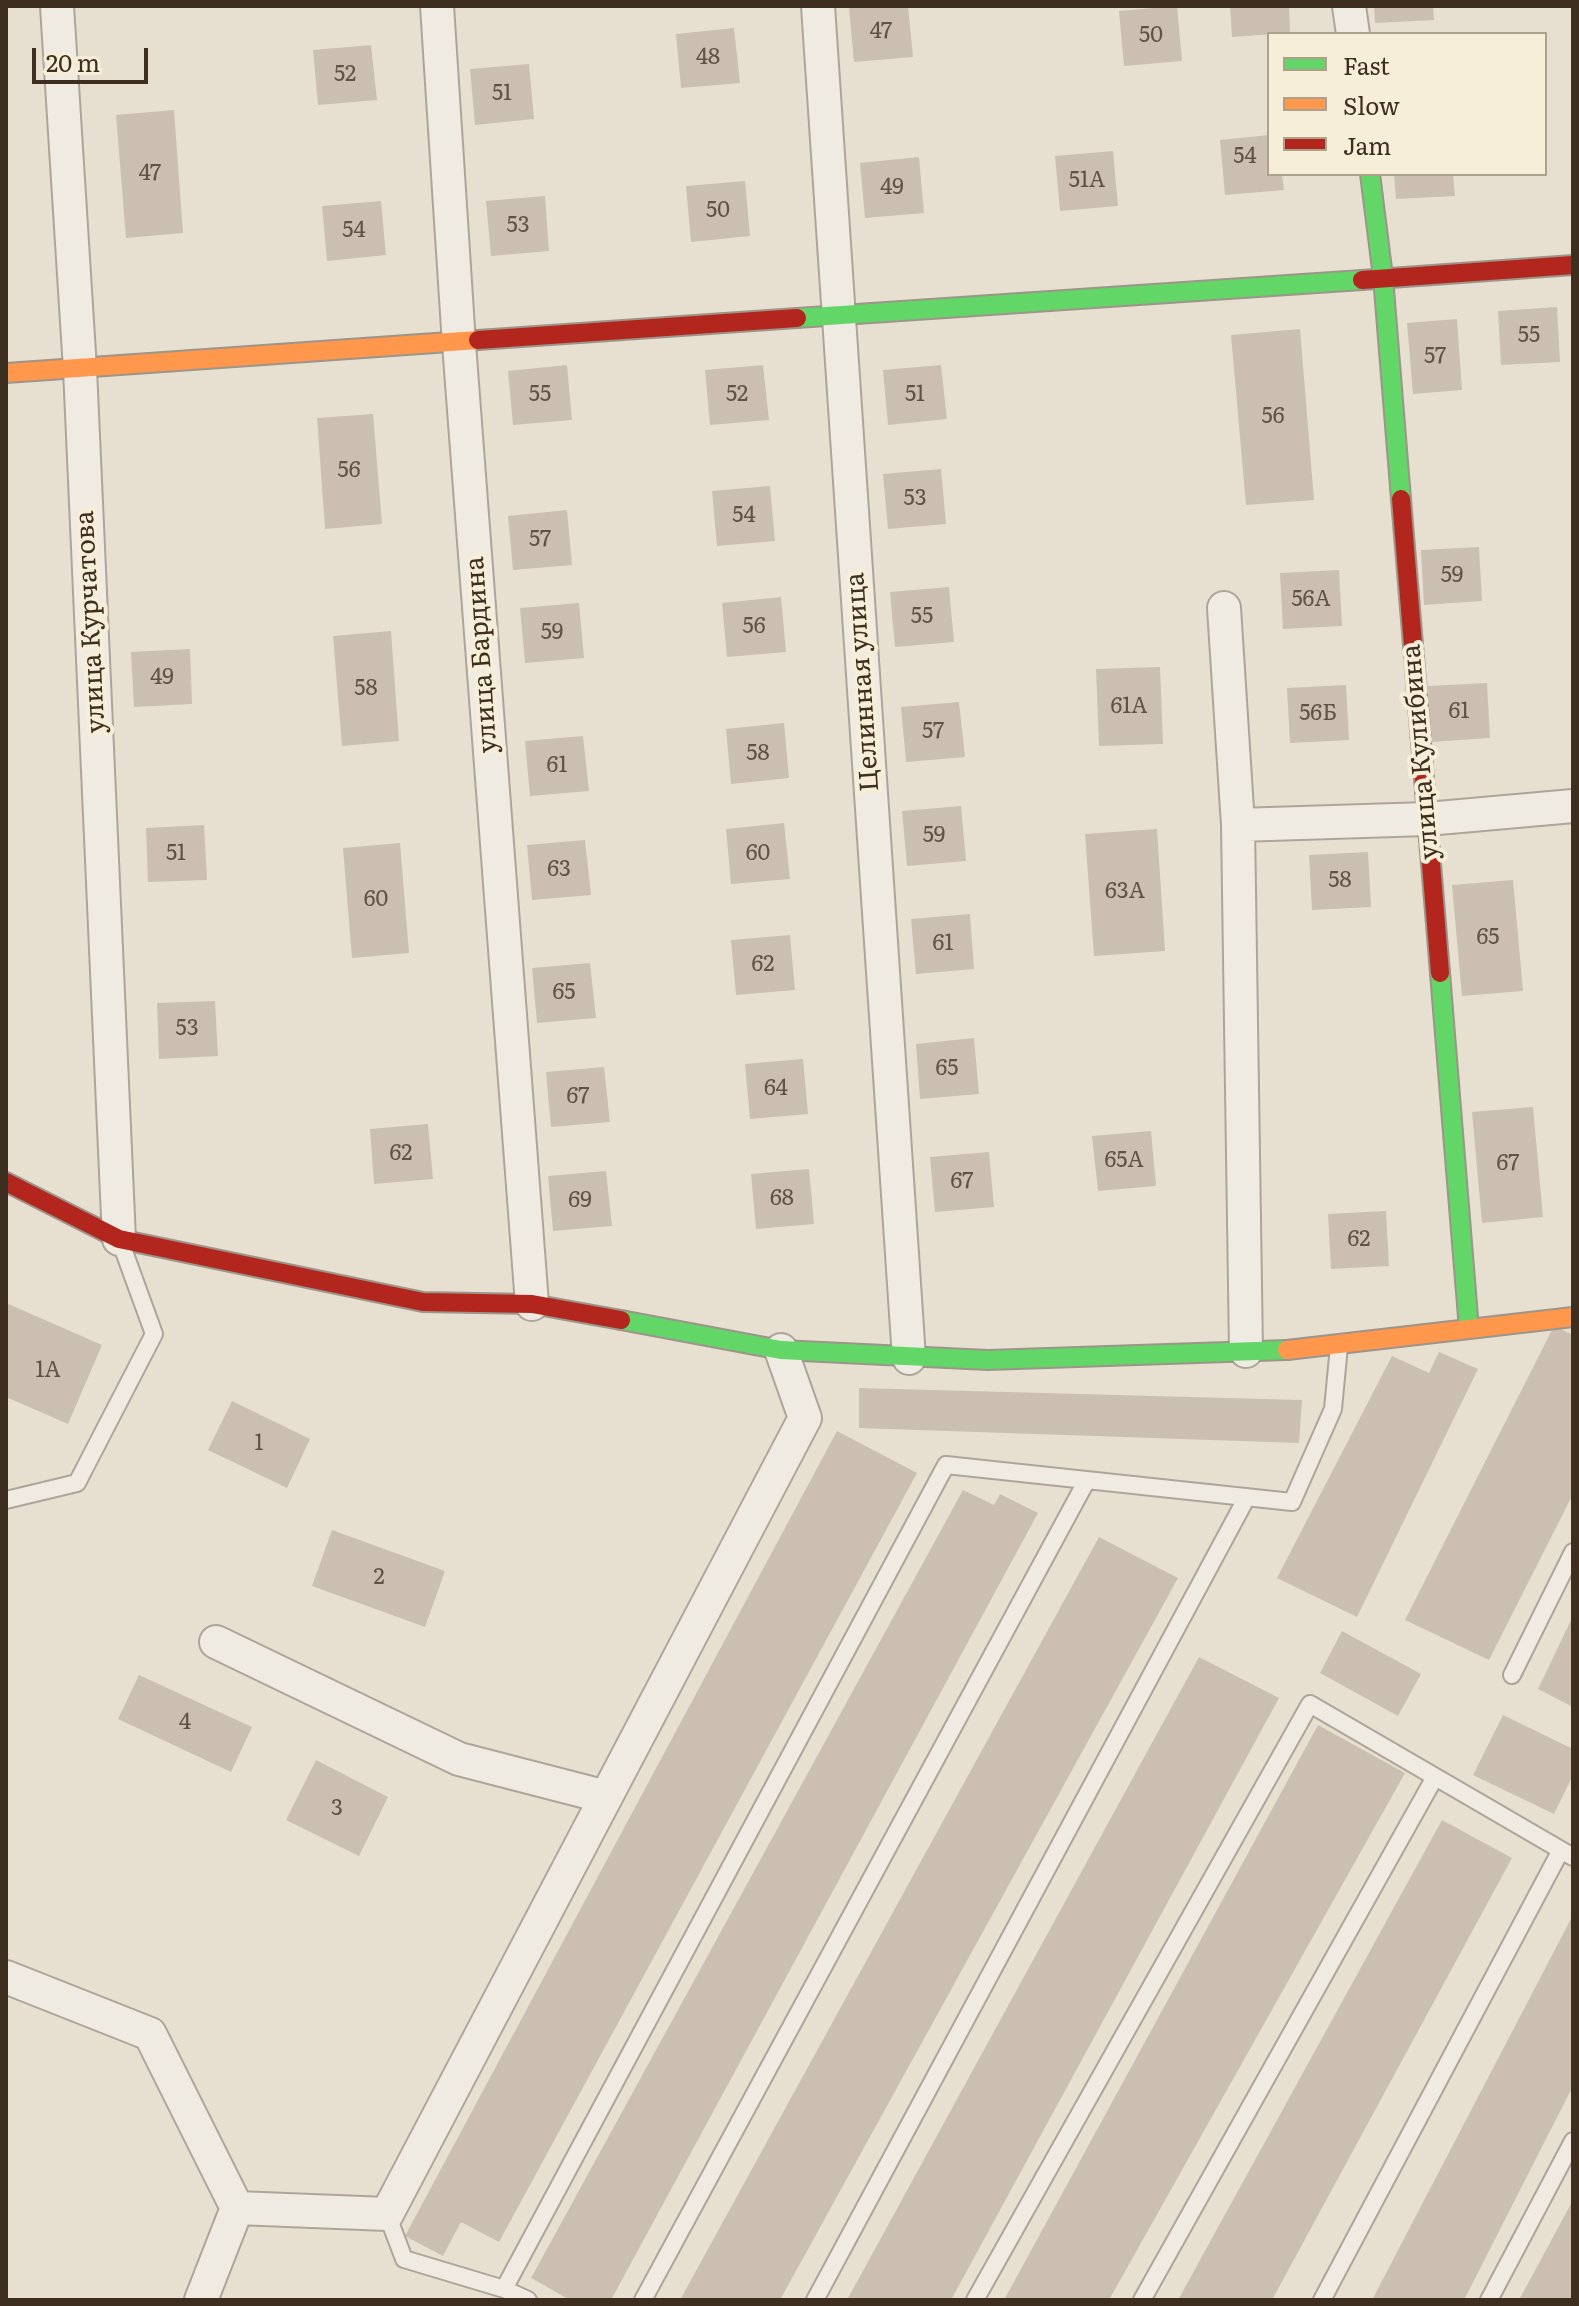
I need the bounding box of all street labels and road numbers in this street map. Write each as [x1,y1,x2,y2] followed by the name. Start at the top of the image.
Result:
[70,510,112,734] street label: улица Курчатова
[460,556,504,754] street label: улица Бардина
[840,571,886,793] street label: Целинная улица
[1396,643,1446,861] street label: улица Кулибина

